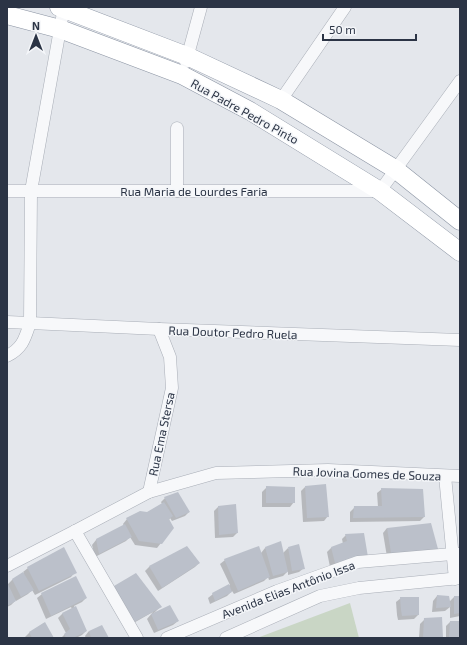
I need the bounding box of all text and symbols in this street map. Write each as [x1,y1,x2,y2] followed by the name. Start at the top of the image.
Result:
[16,16,56,56] north arrow
[323,16,416,42] scale bar
[32,19,40,32] text: N
[329,22,356,36] text: 50 m
[189,76,301,146] street label: Rua Padre Pedro Pinto
[120,184,268,198] street label: Rua Maria de Lourdes Faria
[168,323,298,341] street label: Rua Doutor Pedro Ruela
[145,391,177,477] street label: Rua Ema Stersa
[292,463,442,483] street label: Rua Jovina Gomes de Souza
[219,557,357,621] street label: Avenida Elias Antônio Issa

